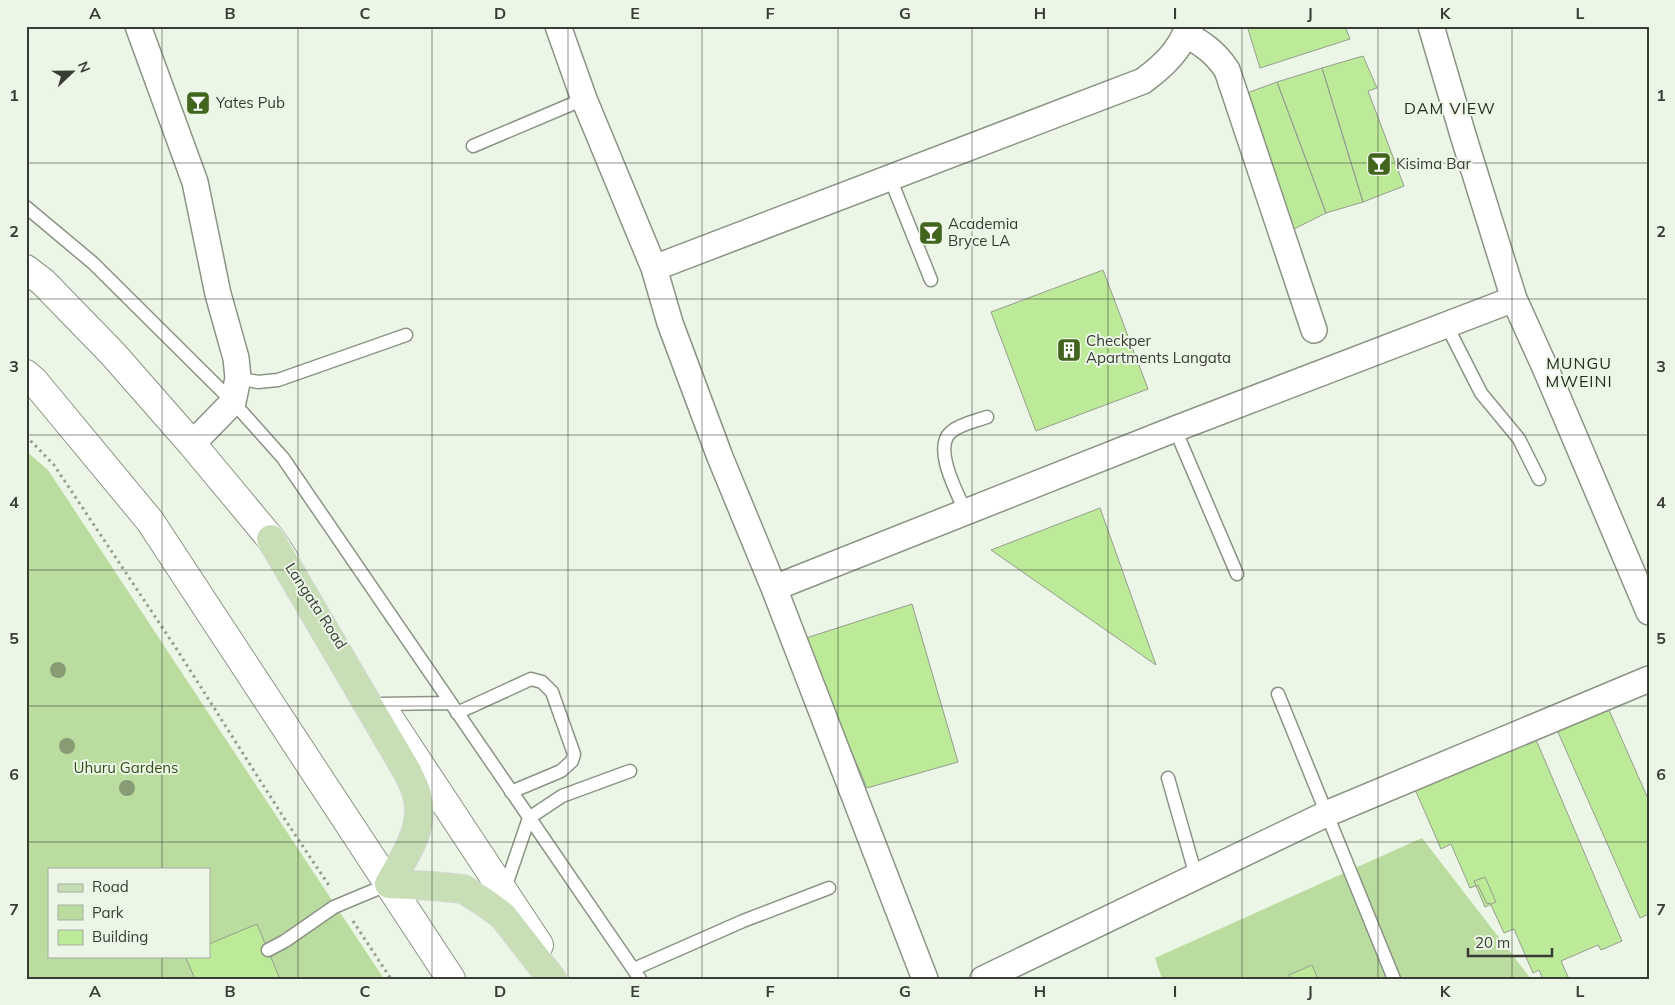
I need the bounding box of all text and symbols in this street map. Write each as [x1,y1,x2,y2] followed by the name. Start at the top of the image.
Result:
[89,3,101,23] text: A
[224,3,236,23] text: B
[360,3,371,23] text: C
[494,3,506,23] text: D
[630,3,640,23] text: E
[765,3,775,23] text: F
[899,3,911,23] text: G
[1034,3,1046,23] text: H
[1173,3,1177,23] text: I
[1307,3,1313,23] text: J
[1440,3,1452,23] text: K
[1576,3,1585,23] text: L
[48,48,98,98] north arrow
[74,59,94,75] text: N
[9,85,19,105] text: 1
[1656,85,1666,105] text: 1
[185,90,211,116] bar icon: Yates Pub
[215,93,285,112] place label: Yates Pub
[1404,98,1496,118] district label: DAM VIEW
[1366,151,1392,177] bar icon: Kisima Bar
[1396,154,1471,173] place label: Kisima Bar
[948,214,1018,250] place label: Academia Bryce LA
[918,220,944,246] bar icon: Academia Bryce LA
[9,221,19,241] text: 2
[1656,221,1666,241] text: 2
[1086,331,1231,367] place label: Checkper Apartments Langata
[1056,337,1082,363] building icon: Checkper Apartments Langata
[1545,353,1613,391] district label: MUNGU MWEINI
[9,356,19,376] text: 3
[1656,356,1666,376] text: 3
[9,492,19,512] text: 4
[1656,492,1666,512] text: 4
[282,559,351,652] street label: Langata Road
[9,628,19,648] text: 5
[1656,628,1666,648] text: 5
[73,758,179,777] park label: Uhuru Gardens
[9,764,19,784] text: 6
[1656,764,1666,784] text: 6
[48,868,210,958] legend
[92,877,129,896] text: Road
[9,899,19,919] text: 7
[1656,899,1666,919] text: 7
[92,903,124,922] text: Park
[1468,925,1551,957] scale bar
[92,927,148,946] text: Building
[1475,933,1510,952] text: 20 m
[89,981,101,1001] text: A
[224,981,236,1001] text: B
[360,981,371,1001] text: C
[494,981,506,1001] text: D
[630,981,640,1001] text: E
[765,981,775,1001] text: F
[899,981,911,1001] text: G
[1034,981,1046,1001] text: H
[1173,981,1177,1001] text: I
[1307,981,1313,1001] text: J
[1440,981,1452,1001] text: K
[1576,981,1585,1001] text: L

